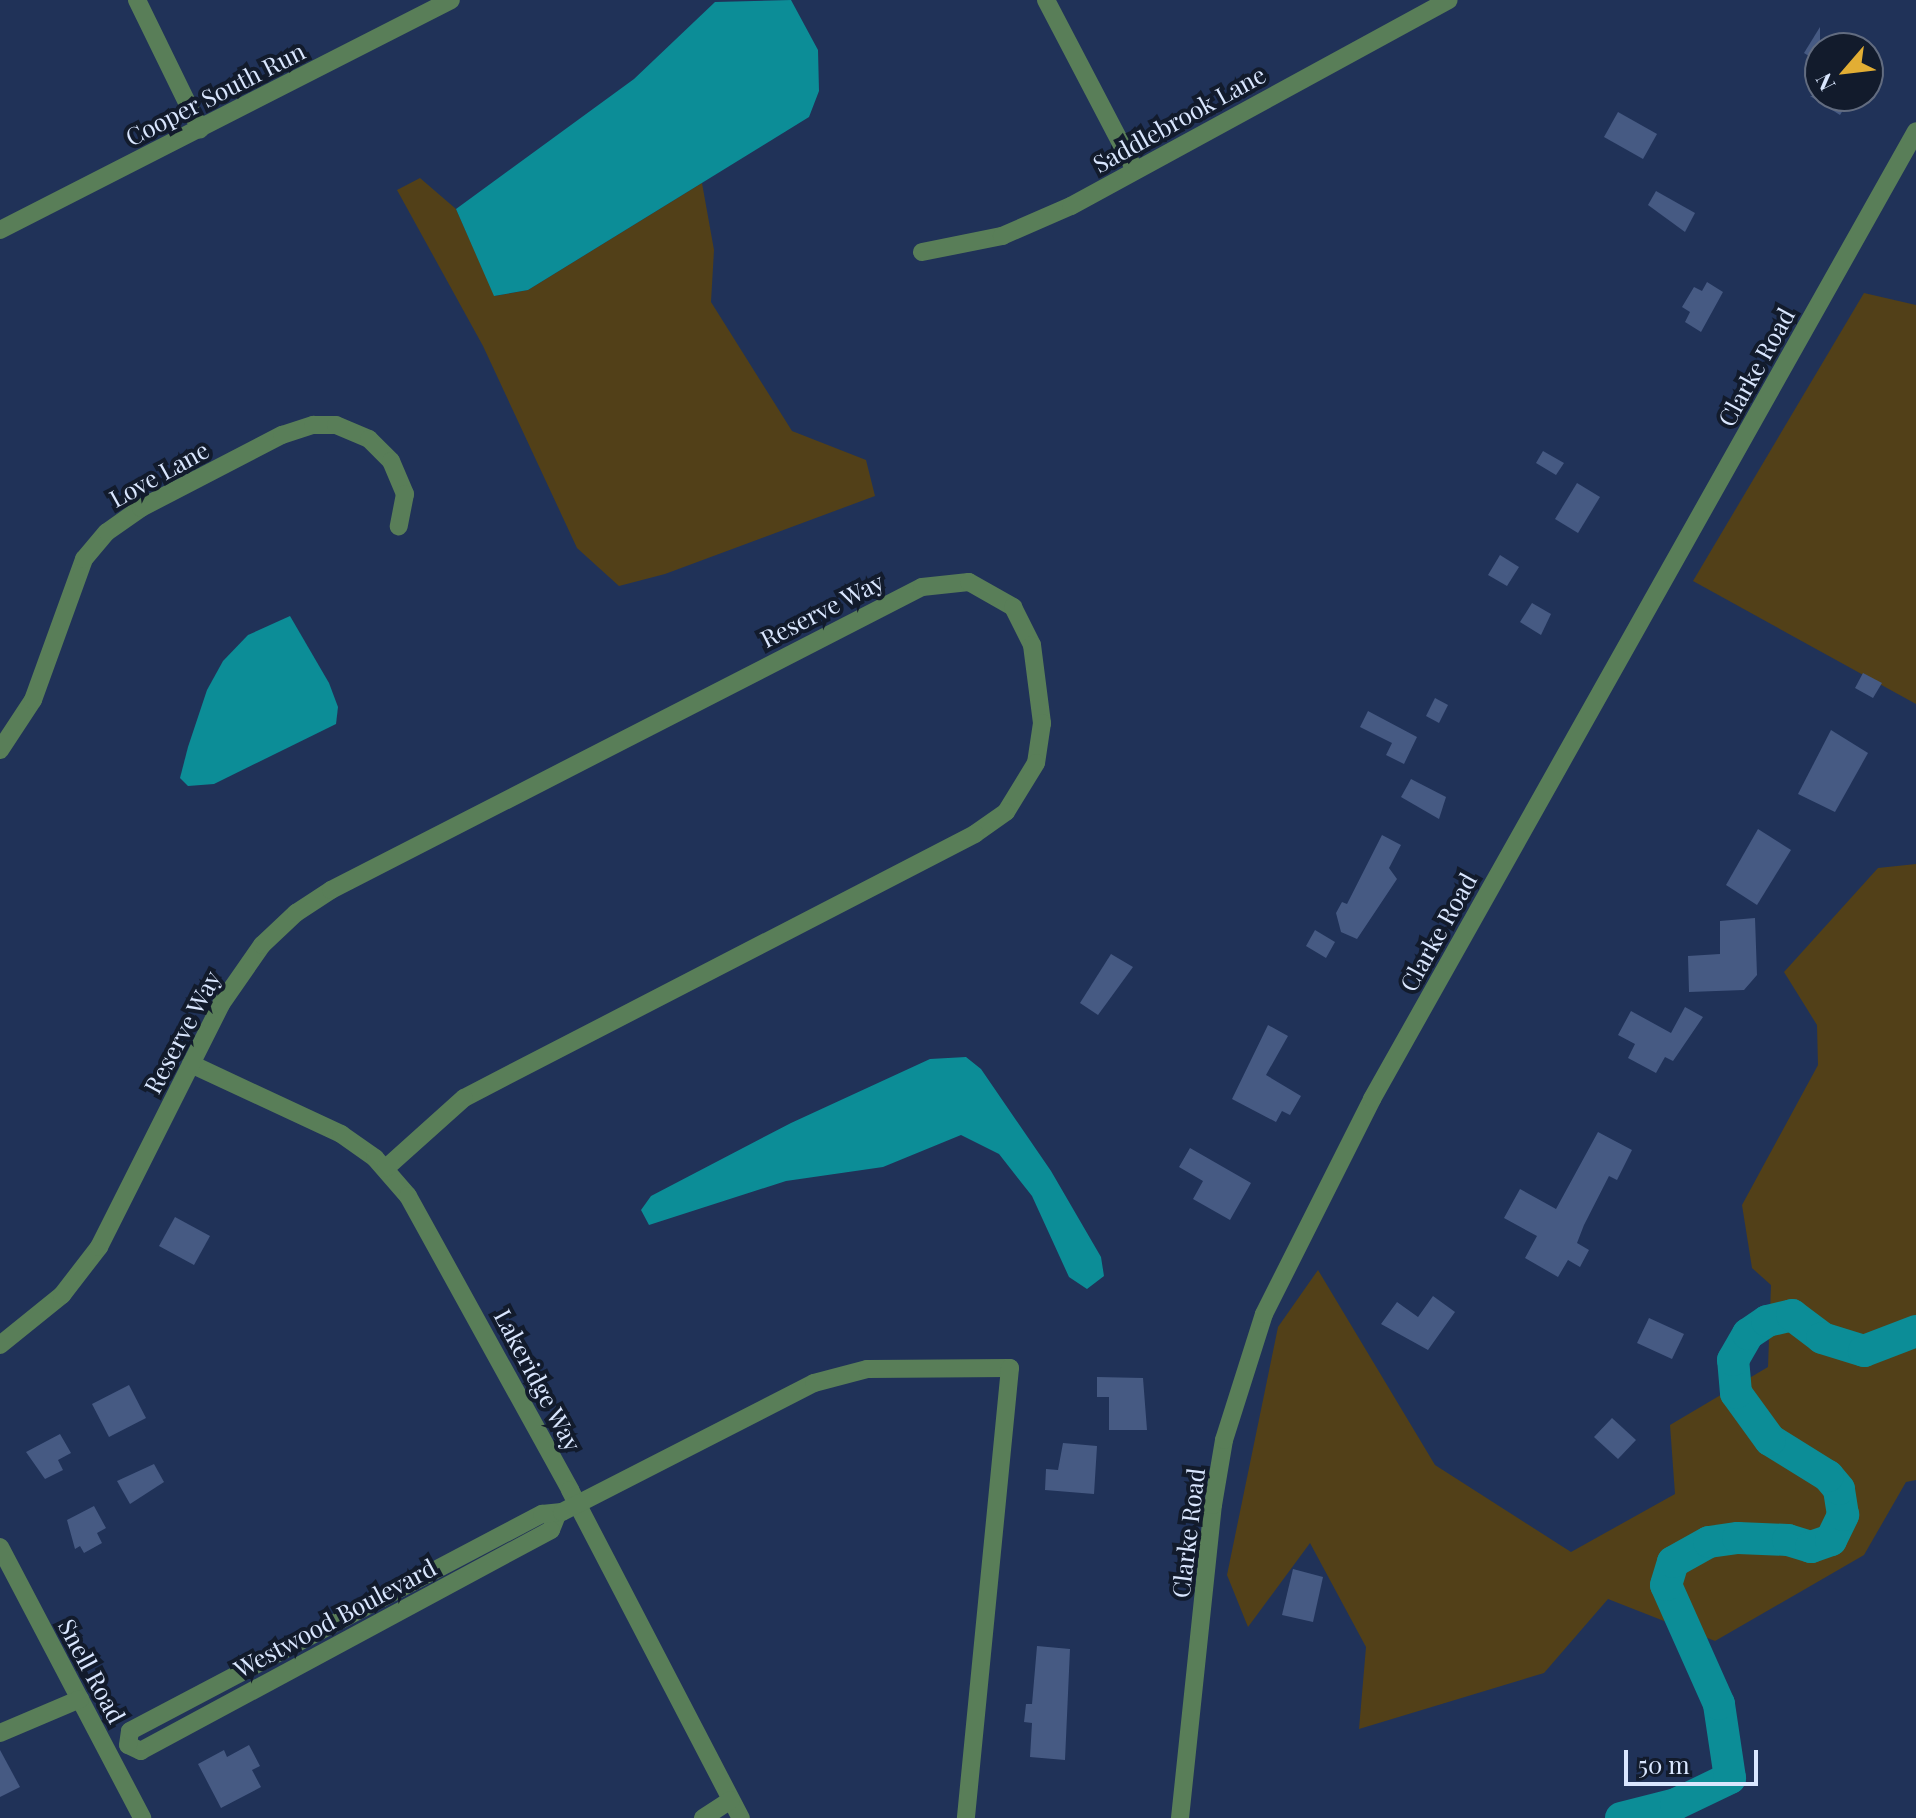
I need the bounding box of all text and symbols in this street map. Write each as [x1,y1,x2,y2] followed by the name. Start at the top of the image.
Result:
[1804,32,1884,112] north arrow
[120,36,310,152] street label: Cooper South Run
[1088,60,1270,178] street label: Saddlebrook Lane
[1808,68,1842,96] text: N
[1712,303,1800,431] street label: Clarke Road
[104,435,214,513] street label: Love Lane
[755,566,889,654] street label: Reserve Way
[1394,868,1482,996] street label: Clarke Road
[138,966,226,1098] street label: Reserve Way
[488,1304,588,1456] street label: Lakeridge Way
[1166,1466,1210,1600] street label: Clarke Road
[229,1553,441,1683] street label: Westwood Boulevard
[53,1614,131,1728] street label: Snell Road
[1628,1734,1762,1784] scale bar
[1638,1748,1690,1780] text: 50 m

